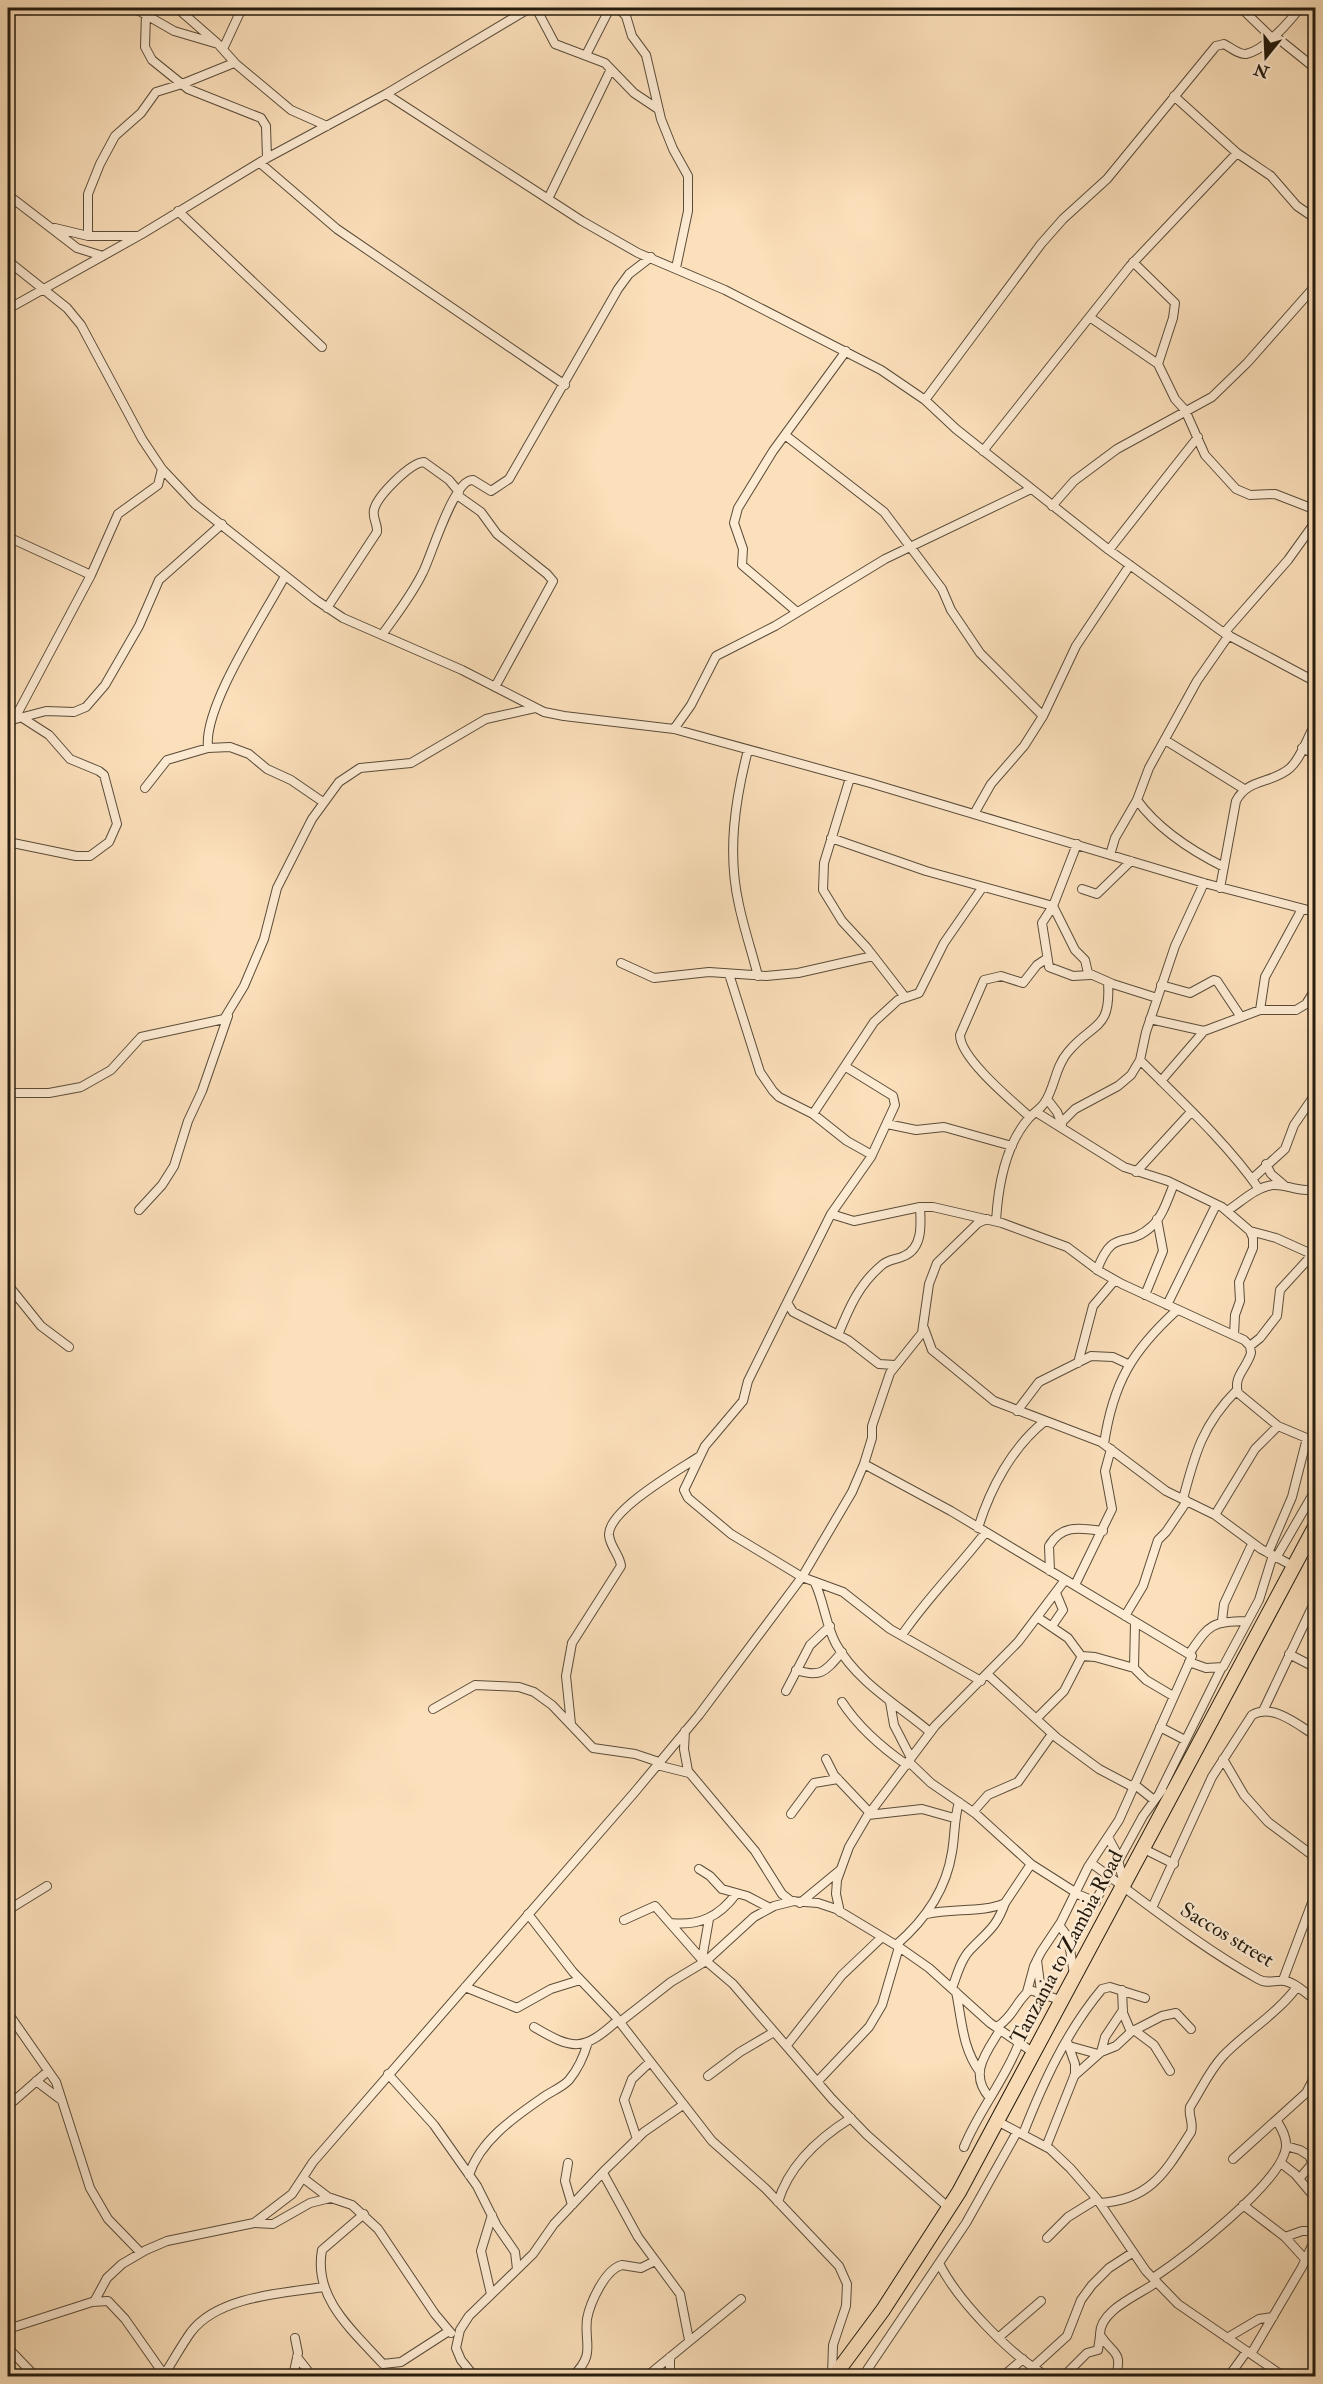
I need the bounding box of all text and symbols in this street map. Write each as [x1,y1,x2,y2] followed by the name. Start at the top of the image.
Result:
[1236,27,1296,87] north arrow
[1251,58,1273,82] text: N
[1004,1845,1130,2049] street label: Tanzania to Zambia Road
[1175,1896,1279,1974] street label: Saccos street

